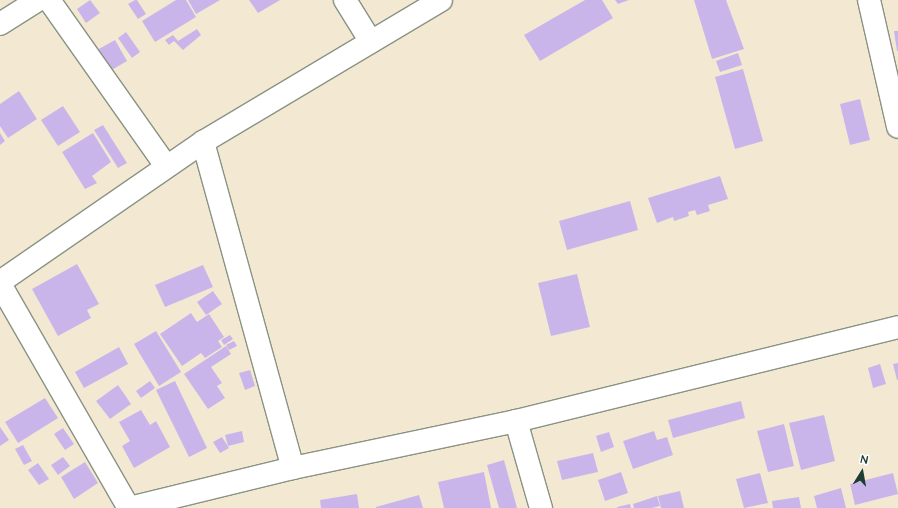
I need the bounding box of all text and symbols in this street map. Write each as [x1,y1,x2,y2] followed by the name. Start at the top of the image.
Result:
[842,452,882,492] north arrow
[860,452,869,468] text: N

